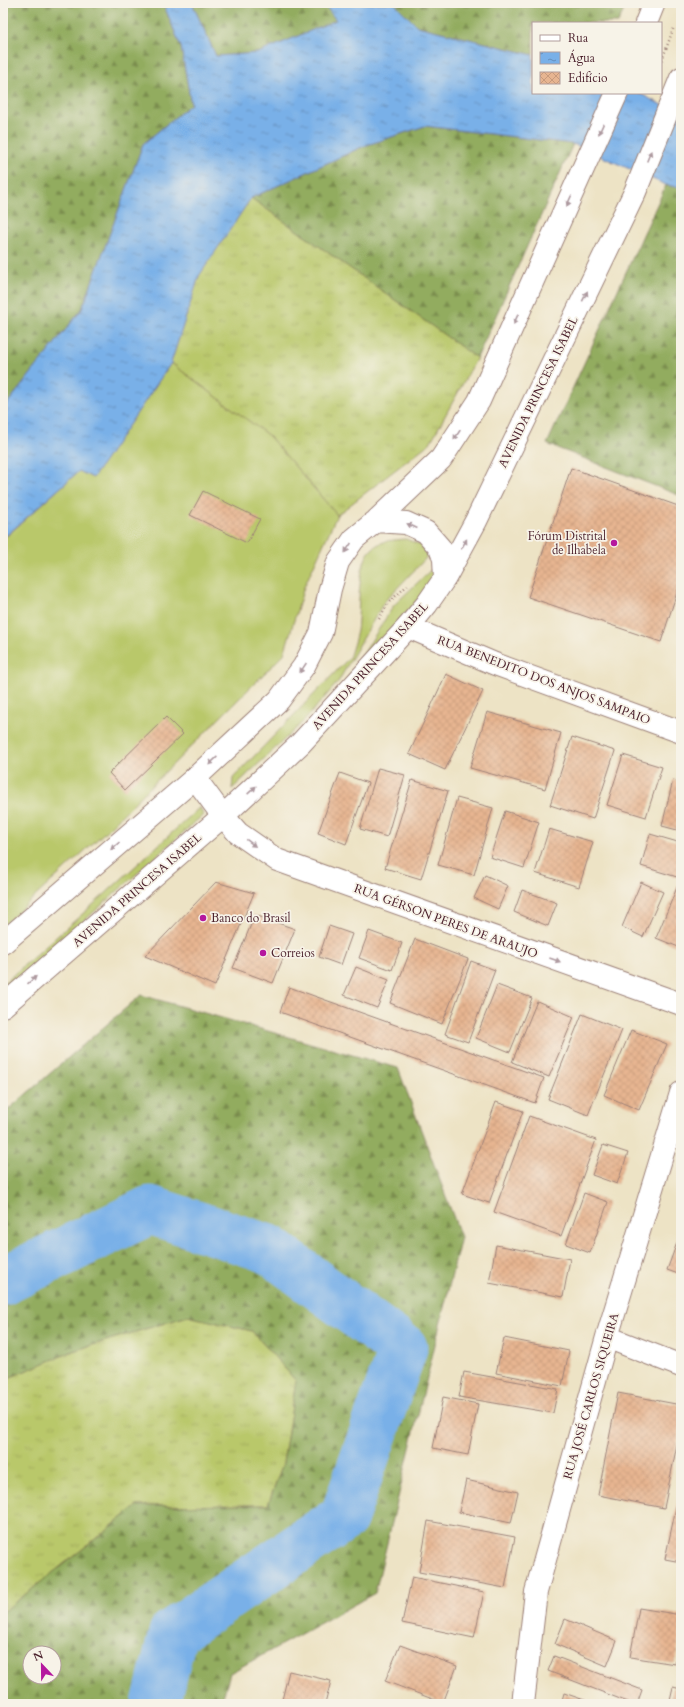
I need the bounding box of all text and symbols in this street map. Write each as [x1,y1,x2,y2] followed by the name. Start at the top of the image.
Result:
[532,22,662,94] legend
[568,30,589,46] text: Rua
[568,49,596,66] text: Água
[568,70,608,86] text: Edifício
[598,123,604,134] one-way arrow
[647,149,653,161] one-way arrow
[566,195,572,206] one-way arrow
[582,290,588,301] one-way arrow
[494,313,582,470] street label: AVENIDA PRINCESA ISABEL
[513,314,519,325] one-way arrow
[453,430,461,440] one-way arrow
[406,523,418,529] one-way arrow
[528,528,607,558] place label: Fórum Distrital de Ilhabela
[460,538,467,550] one-way arrow
[609,538,619,548] marker: Fórum Distrital de Ilhabela
[344,542,352,553] one-way arrow
[308,598,432,733] street label: AVENIDA PRINCESA ISABEL
[435,632,653,728] street label: RUA BENEDITO DOS ANJOS SAMPAIO
[299,662,307,673] one-way arrow
[208,756,218,766] one-way arrow
[246,785,257,794] one-way arrow
[69,829,206,951] street label: AVENIDA PRINCESA ISABEL
[246,839,257,847] one-way arrow
[110,842,120,851] one-way arrow
[352,879,540,962] street label: RUA GÉRSON PERES DE ARAUJO
[211,910,291,926] place label: Banco do Brasil
[198,913,208,923] marker: Banco do Brasil
[271,945,315,961] place label: Correios
[258,948,268,958] marker: Correios
[549,957,561,963] one-way arrow
[27,976,38,985] one-way arrow
[559,1310,623,1481] street label: RUA JOSÉ CARLOS SIQUEIRA
[22,1645,62,1685] north arrow
[31,1647,46,1665] text: N

